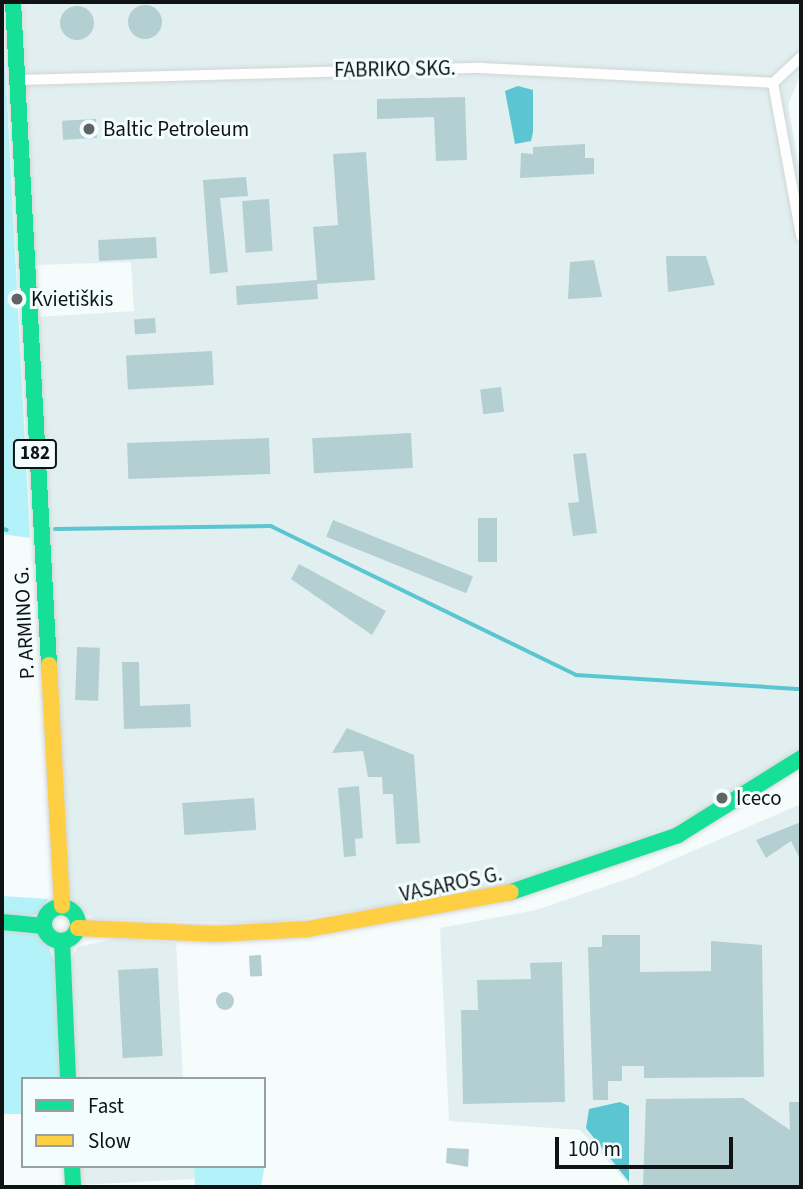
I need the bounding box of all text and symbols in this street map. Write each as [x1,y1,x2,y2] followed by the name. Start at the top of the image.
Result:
[334,55,456,83] street label: FABRIKO SKG.
[103,116,249,142] place label: Baltic Petroleum
[81,121,97,137] marker: Baltic Petroleum
[31,286,113,312] place label: Kvietiškis
[9,291,25,307] marker: Kvietiškis
[12,438,58,470] road number: 182
[8,566,40,680] street label: P. ARMINO G.
[736,785,782,811] place label: Iceco
[714,790,730,806] marker: Iceco
[397,861,505,907] street label: VASAROS G.
[21,1077,266,1168] legend
[88,1091,124,1121] text: Fast
[558,1122,736,1166] scale bar
[88,1126,131,1156] text: Slow
[568,1134,621,1164] text: 100 m

